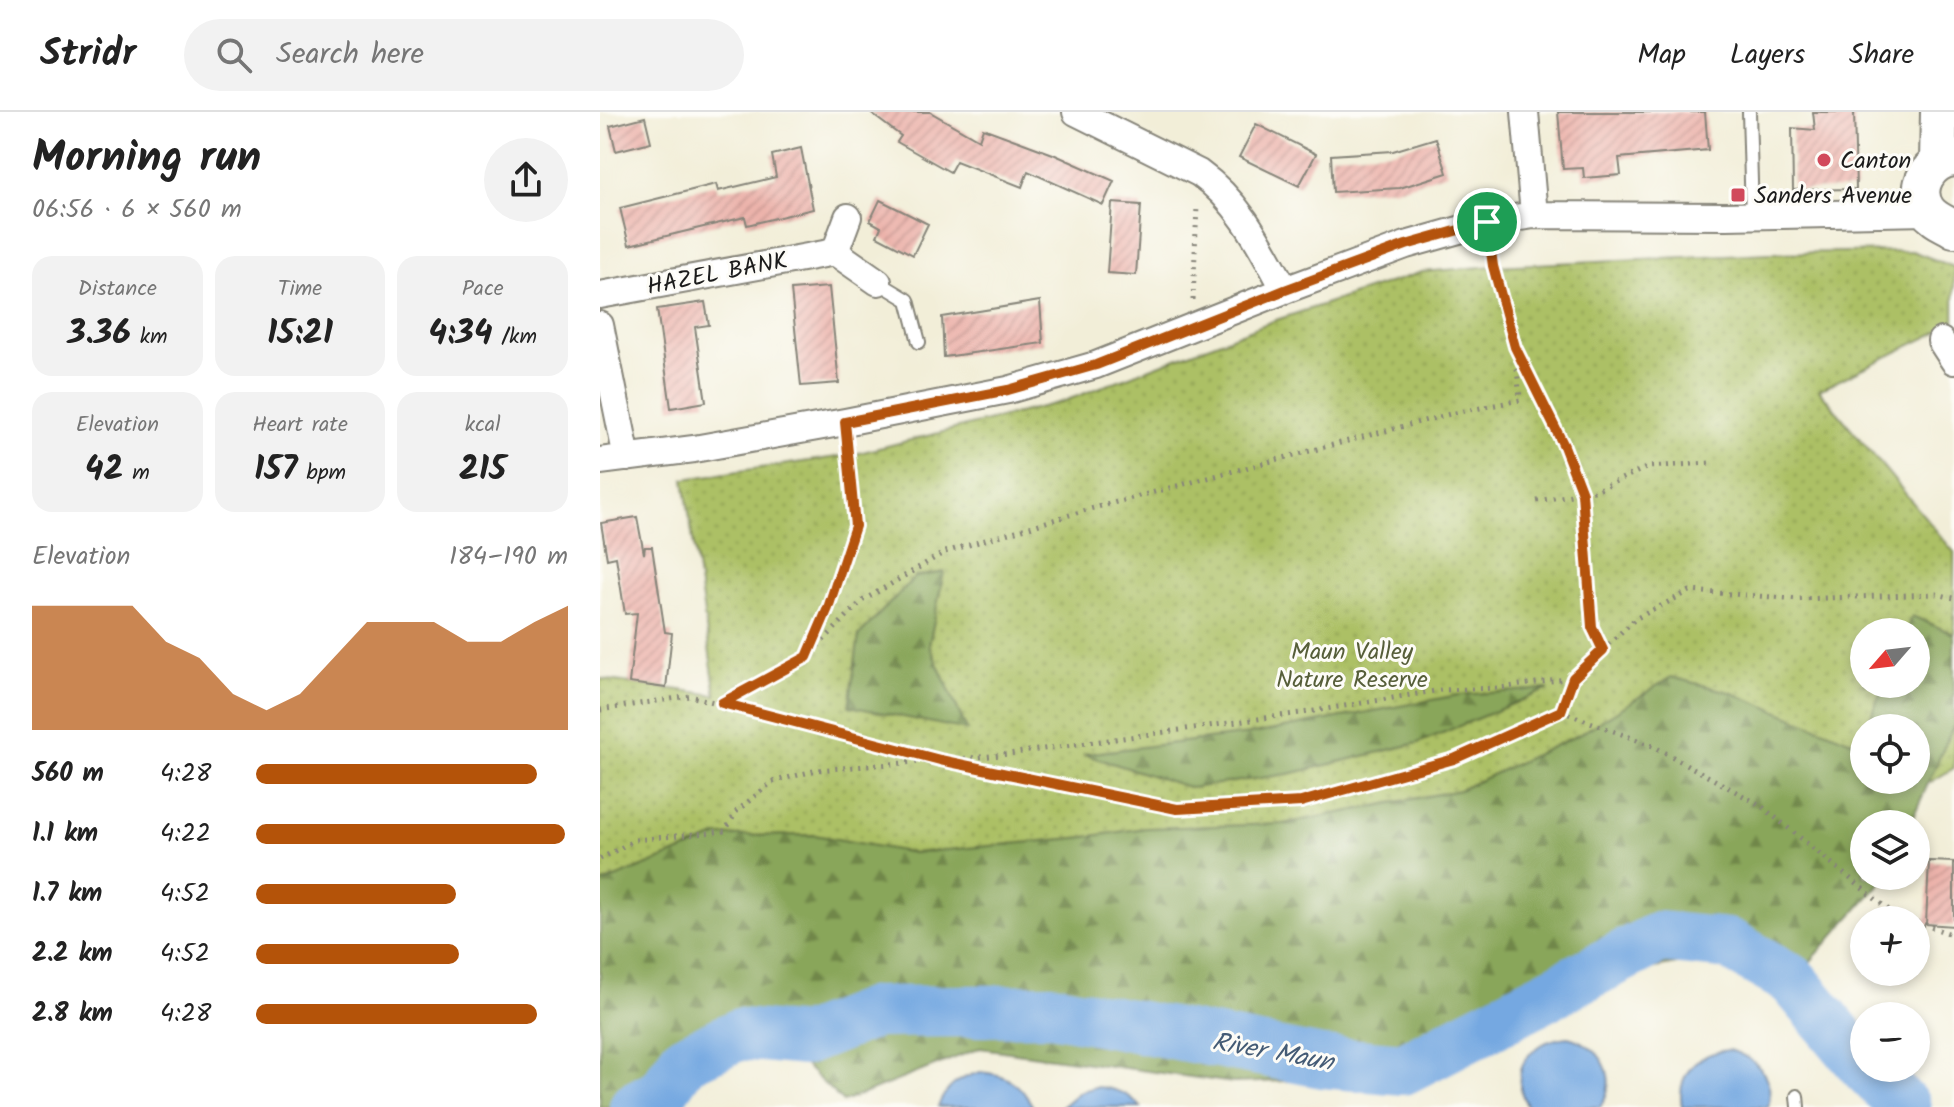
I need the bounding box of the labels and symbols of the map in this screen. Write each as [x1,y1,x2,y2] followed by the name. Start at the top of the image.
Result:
[1840,142,1911,181] place label: Canton
[1815,151,1833,169] marker: Canton
[1754,177,1912,216] place label: Sanders Avenue
[1729,186,1747,204] marker: Sanders Avenue
[1453,188,1521,256] pin
[644,242,792,307] street label: HAZEL BANK
[1850,618,1930,698] north arrow
[1276,633,1428,700] park label: Maun Valley Nature Reserve
[1209,1022,1339,1085] water label: River Maun

